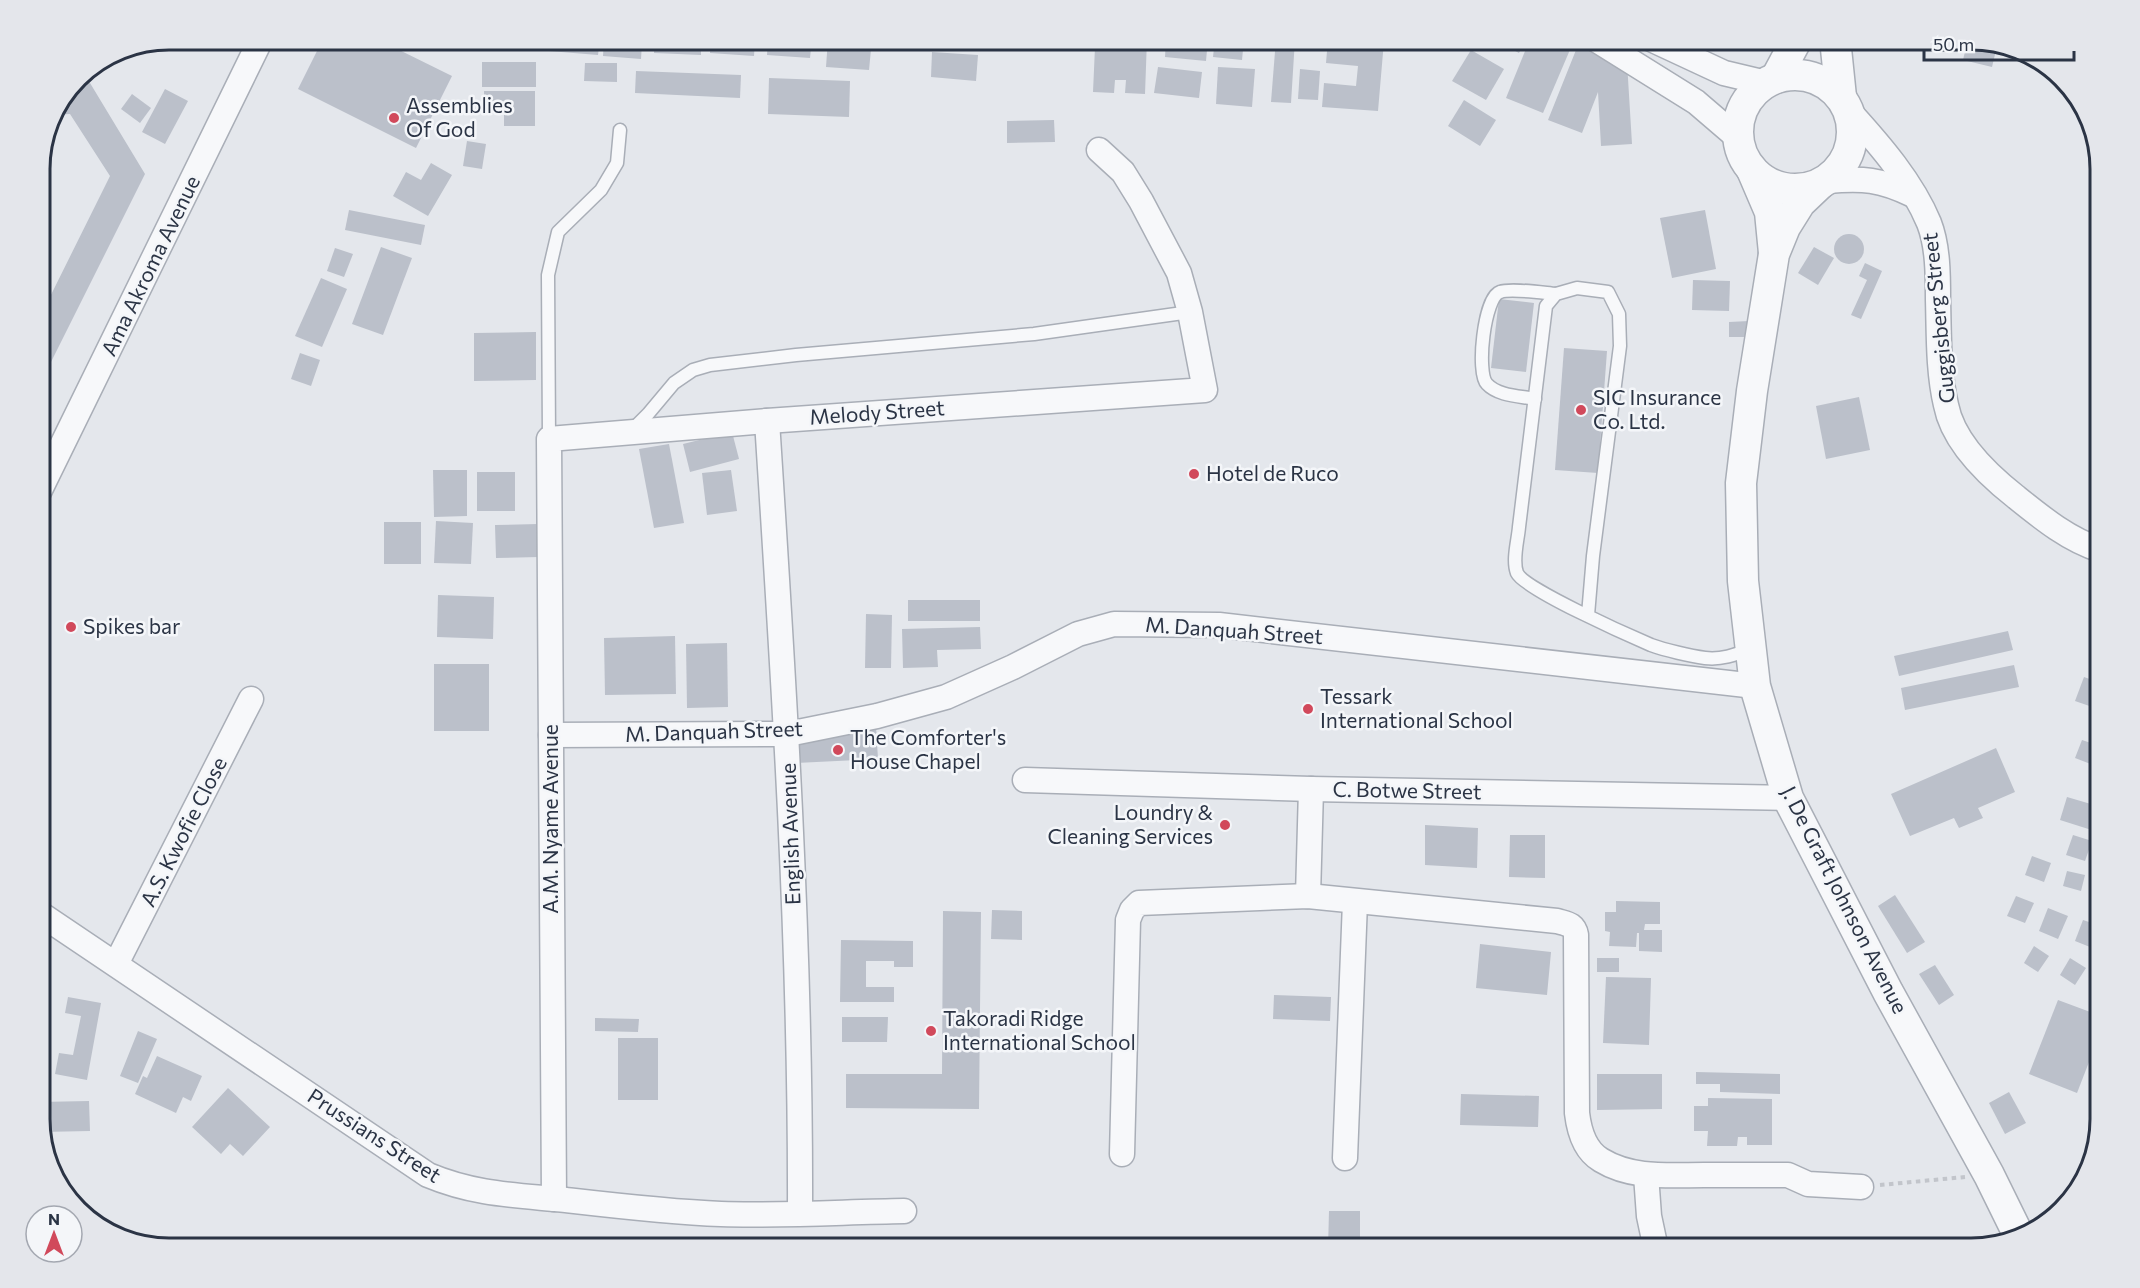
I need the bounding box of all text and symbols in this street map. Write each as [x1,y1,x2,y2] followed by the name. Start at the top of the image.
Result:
[1924,24,2074,62] scale bar
[1933,33,1974,55] text: 50 m
[406,92,513,141] place label: Assemblies Of God
[387,111,401,125] marker: Assemblies Of God
[95,171,204,360] street label: Ama Akroma Avenue
[1916,232,1959,405] street label: Guggisberg Street
[1593,384,1721,433] place label: SIC Insurance Co. Ltd.
[808,394,945,429] street label: Melody Street
[1574,403,1588,417] marker: SIC Insurance Co. Ltd.
[1206,460,1339,485] place label: Hotel de Ruco
[1187,467,1201,481] marker: Hotel de Ruco
[1144,611,1324,648] street label: M. Danquah Street
[83,613,181,638] place label: Spikes bar
[64,620,78,634] marker: Spikes bar
[1320,683,1513,732] place label: Tessark International School
[1301,702,1315,716] marker: Tessark International School
[625,715,803,746] street label: M. Danquah Street
[537,724,562,914] street label: A.M. Nyame Avenue
[850,724,1006,773] place label: The Comforter's House Chapel
[831,743,845,757] marker: The Comforter's House Chapel
[134,752,231,910] street label: A.S. Kwofie Close
[775,763,804,906] street label: English Avenue
[1332,776,1482,803] street label: C. Botwe Street
[1777,781,1914,1017] street label: J. De Graft Johnson Avenue
[1047,799,1214,848] place label: Loundry & Cleaning Services
[1218,818,1232,832] marker: Loundry & Cleaning Services
[943,1005,1136,1054] place label: Takoradi Ridge International School
[924,1024,938,1038] marker: Takoradi Ridge International School
[304,1082,446,1187] street label: Prussians Street
[24,1204,84,1264] north arrow
[48,1209,60,1228] text: N

